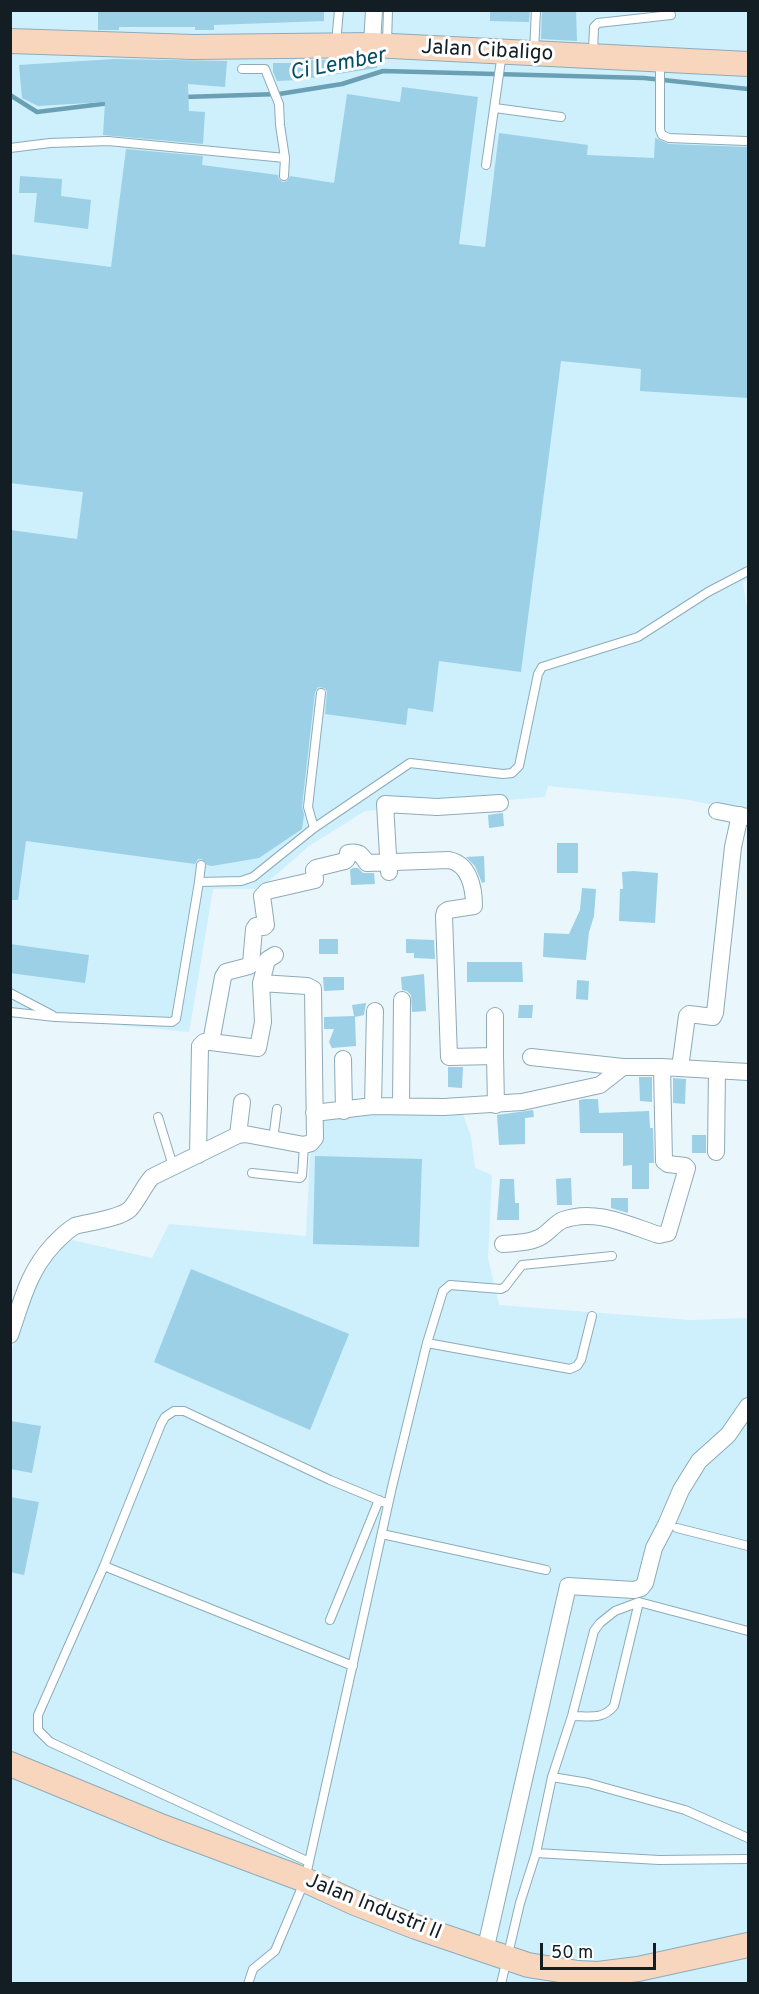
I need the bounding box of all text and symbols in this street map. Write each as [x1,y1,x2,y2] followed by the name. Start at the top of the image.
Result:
[420,36,554,68] street label: Jalan Cibaligo
[288,44,388,88] water label: Ci Lember
[301,1869,445,1947] street label: Jalan Industri II
[543,1931,658,1969] scale bar
[551,1942,593,1965] text: 50 m

